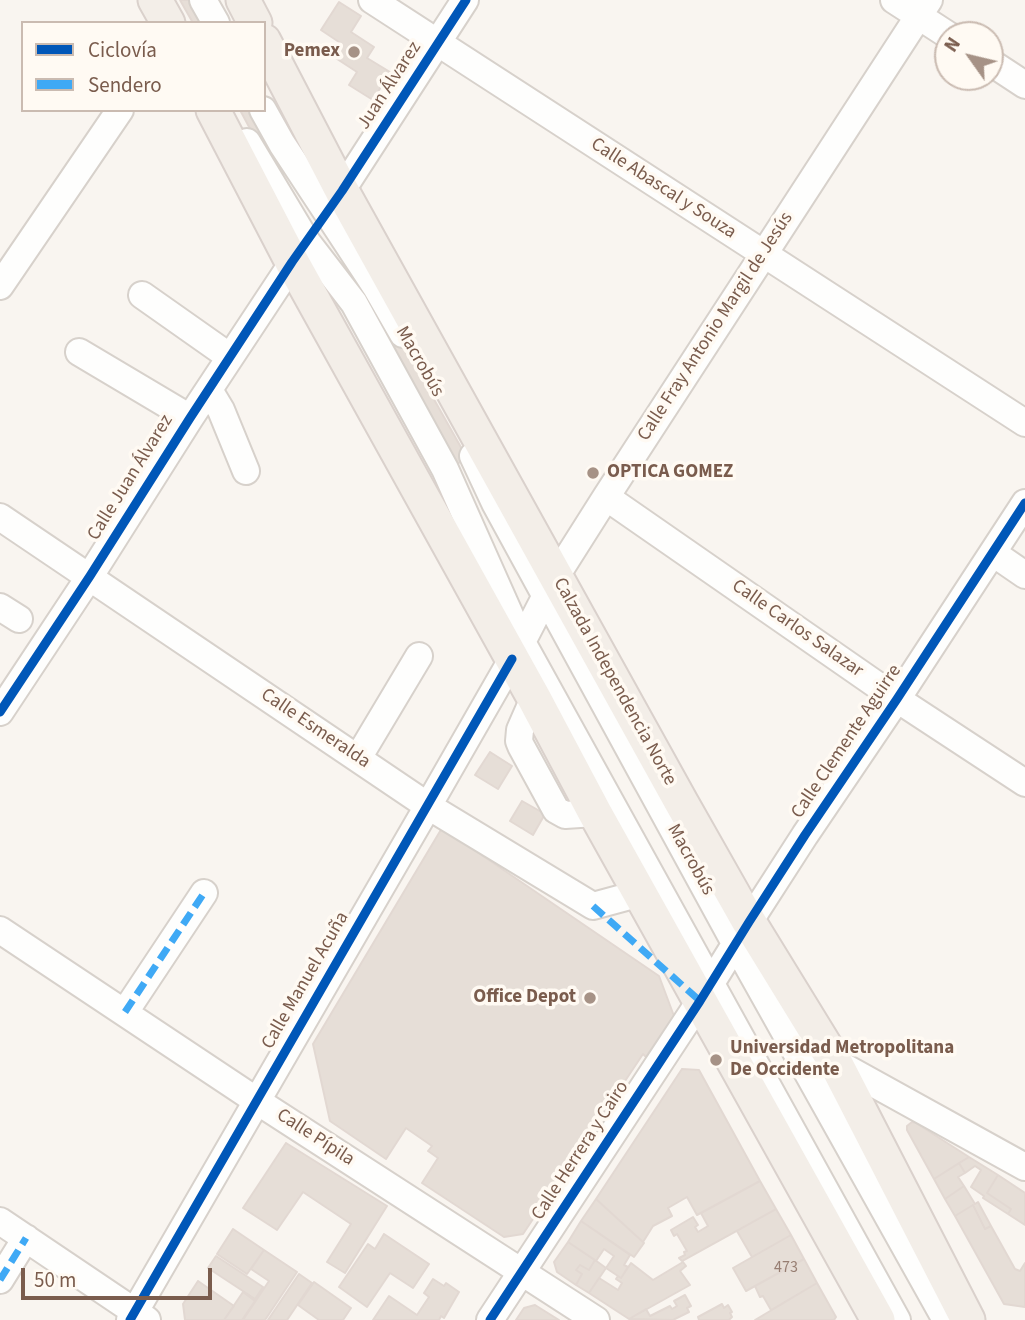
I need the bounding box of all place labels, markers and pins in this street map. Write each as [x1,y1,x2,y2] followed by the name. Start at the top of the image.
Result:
[284,41,340,63] place label: Pemex
[346,44,362,60] marker: Pemex
[607,462,733,484] place label: OPTICA GOMEZ
[585,465,601,481] marker: OPTICA GOMEZ
[473,987,576,1009] place label: Office Depot
[582,990,598,1006] marker: Office Depot
[730,1038,954,1082] place label: Universidad Metropolitana De Occidente
[708,1052,724,1068] marker: Universidad Metropolitana De Occidente

